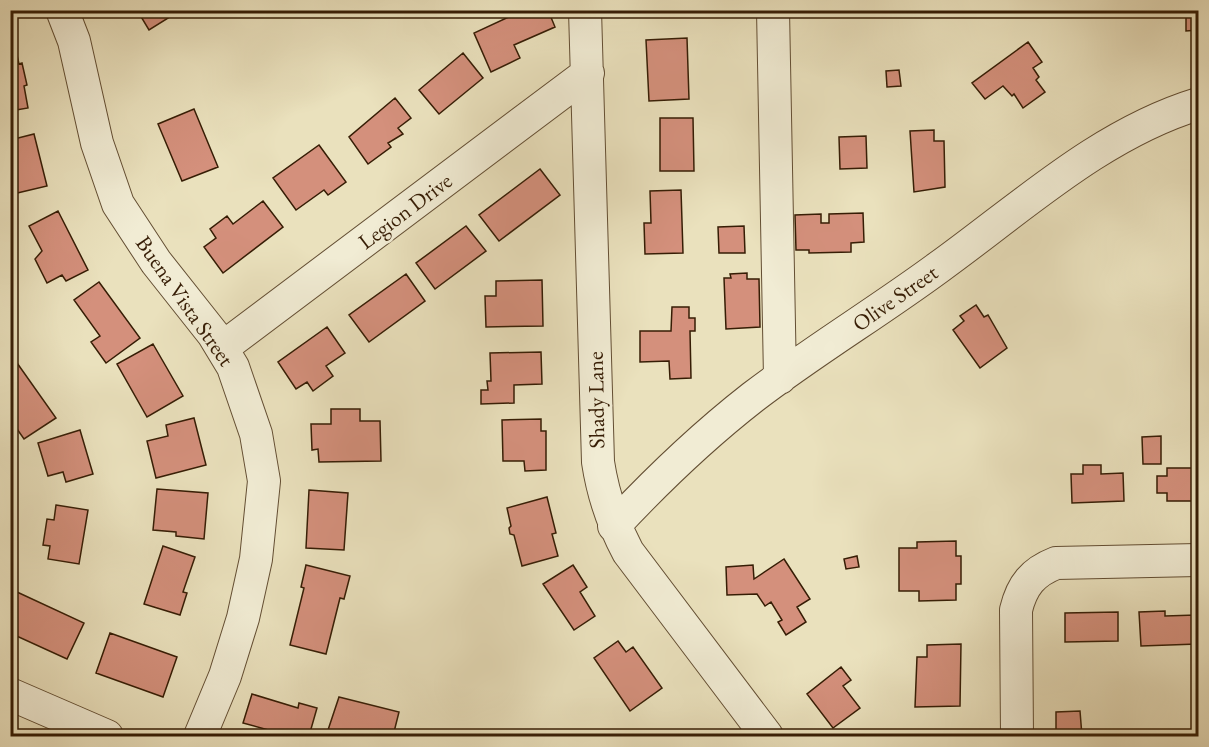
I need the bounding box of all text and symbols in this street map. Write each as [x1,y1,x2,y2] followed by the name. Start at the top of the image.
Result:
[352,166,458,256] street label: Legion Drive
[129,230,241,372] street label: Buena Vista Street
[847,258,943,338] street label: Olive Street
[581,351,611,449] street label: Shady Lane

